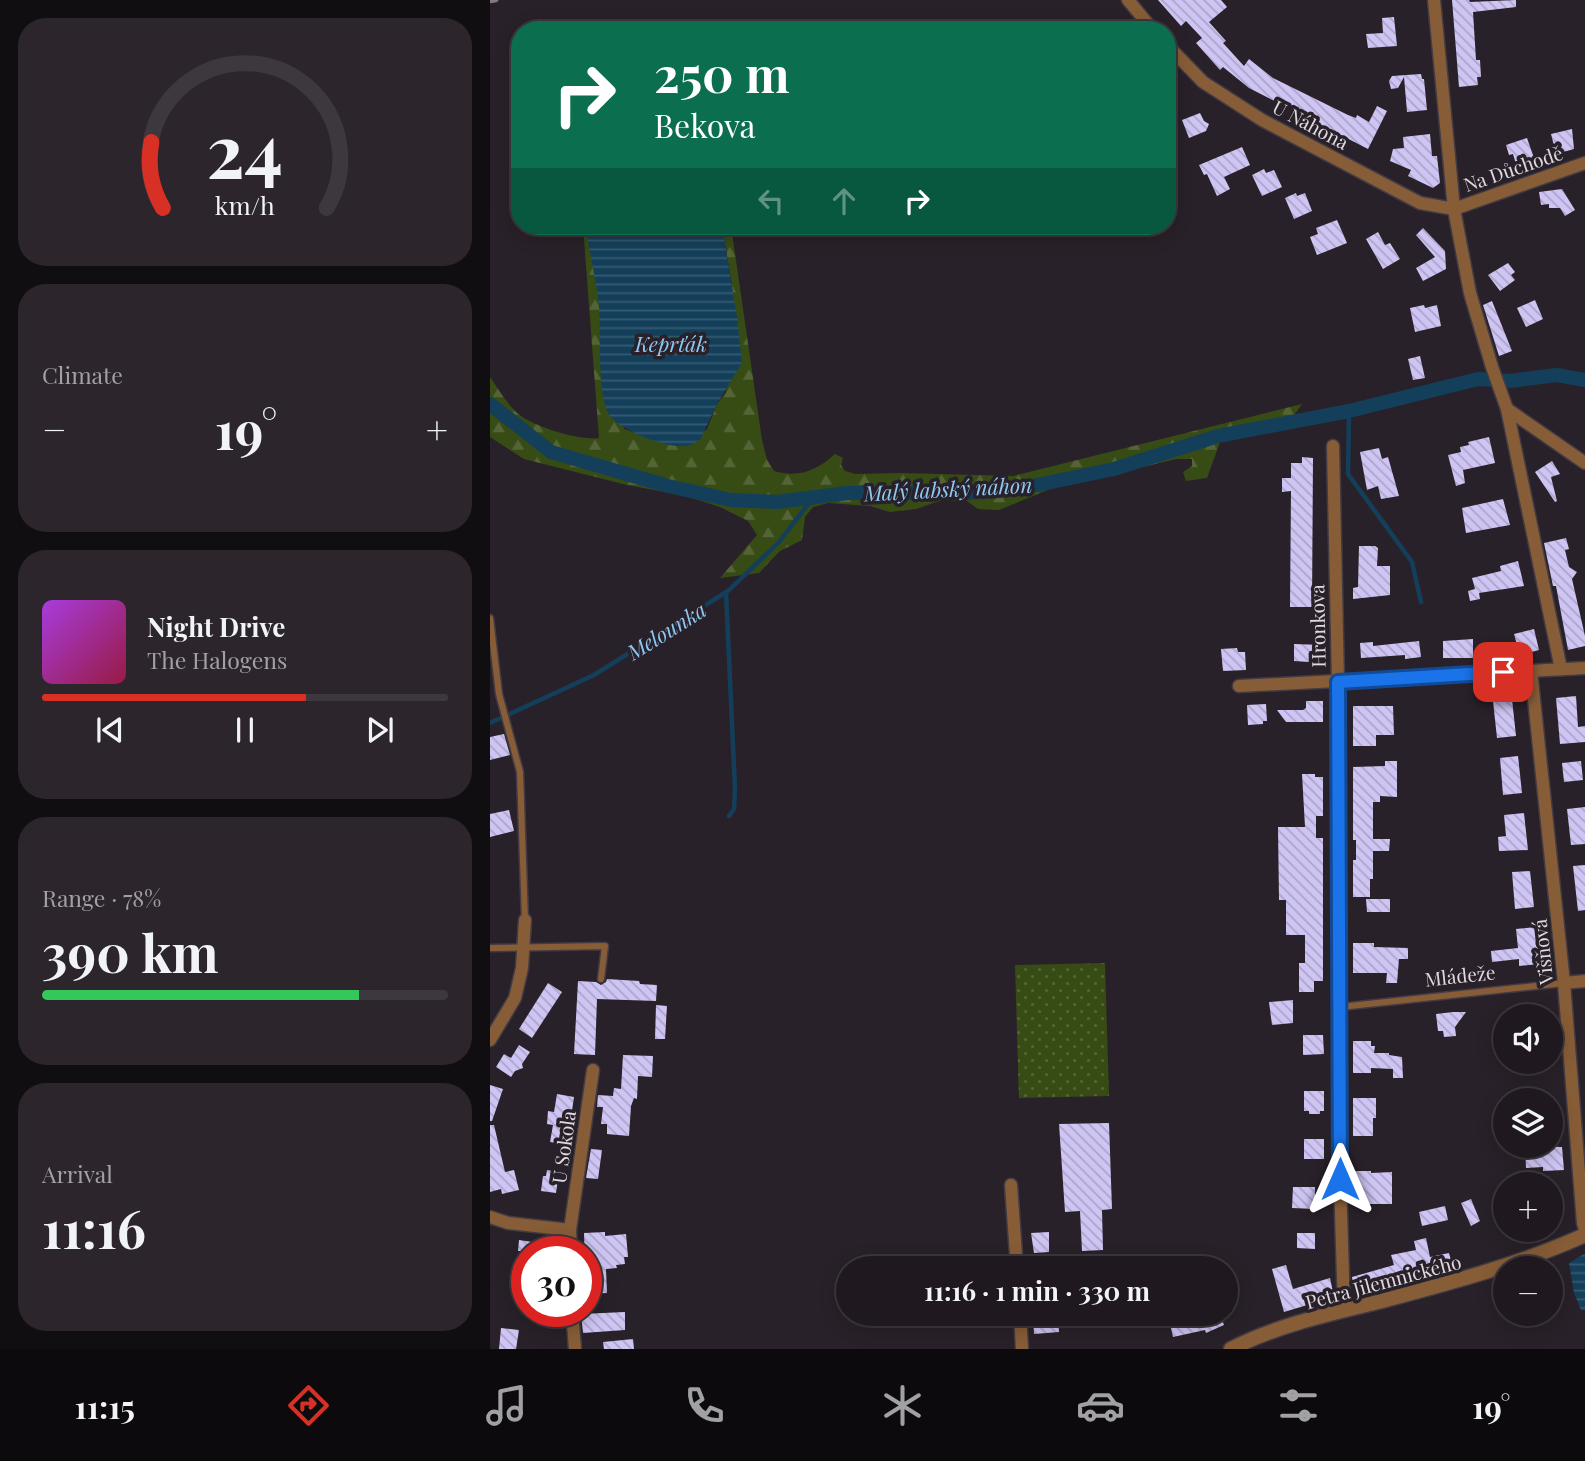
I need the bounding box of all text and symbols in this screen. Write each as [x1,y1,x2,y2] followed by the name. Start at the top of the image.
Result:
[654,40,790,105] text: 250 m
[539,49,630,140] icon: right
[1268,93,1354,155] street label: U Náhona
[207,99,283,196] text: 24
[654,103,756,146] text: Bekova
[1460,139,1566,197] street label: Na Důchodě
[752,182,790,220] icon: left
[825,182,863,220] icon: ahead
[898,182,936,220] icon: right
[215,188,275,221] text: km/h
[634,329,707,357] water label: Keprťák
[42,359,123,390] text: Climate
[215,394,278,463] text: 19°
[42,403,67,454] text: −
[426,403,448,454] text: +
[862,470,1033,506] water label: Malý labský náhon
[1303,584,1331,668] street label: Hronkova
[620,595,711,666] water label: Melounka
[147,609,285,644] text: Night Drive
[1473,642,1533,702] pin
[147,644,287,675] text: The Halogens
[1484,653,1522,691] icon: arrive
[91,711,129,749] icon: previous
[226,711,264,749] icon: pause
[361,711,399,749] icon: next
[42,882,161,913] text: Range · 78%
[42,917,219,986] text: 390 km
[1526,917,1558,987] street label: Višňová
[1423,958,1497,992] street label: Mládeže
[1493,1004,1563,1326] map controls
[1493,1004,1563,1074] button: sound
[1493,1088,1563,1158] button: layers
[545,1108,581,1185] street label: U Sokola
[1303,1142,1377,1216] position arrow
[42,1158,113,1189] text: Arrival
[1493,1172,1563,1242] button: +
[42,1193,146,1262] text: 11:16
[511,1236,602,1327] speed limit sign: 30
[1302,1248,1464,1314] street label: Petra Jilemnického
[1493,1256,1563,1326] button: −
[924,1273,1150,1308] text: 11:16 · 1 min · 330 m
[284,1381,333,1430] icon: directions
[482,1381,531,1430] icon: music
[680,1381,729,1430] icon: phone
[878,1381,927,1430] icon: climate
[1076,1381,1125,1430] icon: car
[1274,1381,1323,1430] icon: filters
[75,1384,135,1427] text: 11:15
[1472,1384,1511,1427] text: 19°

